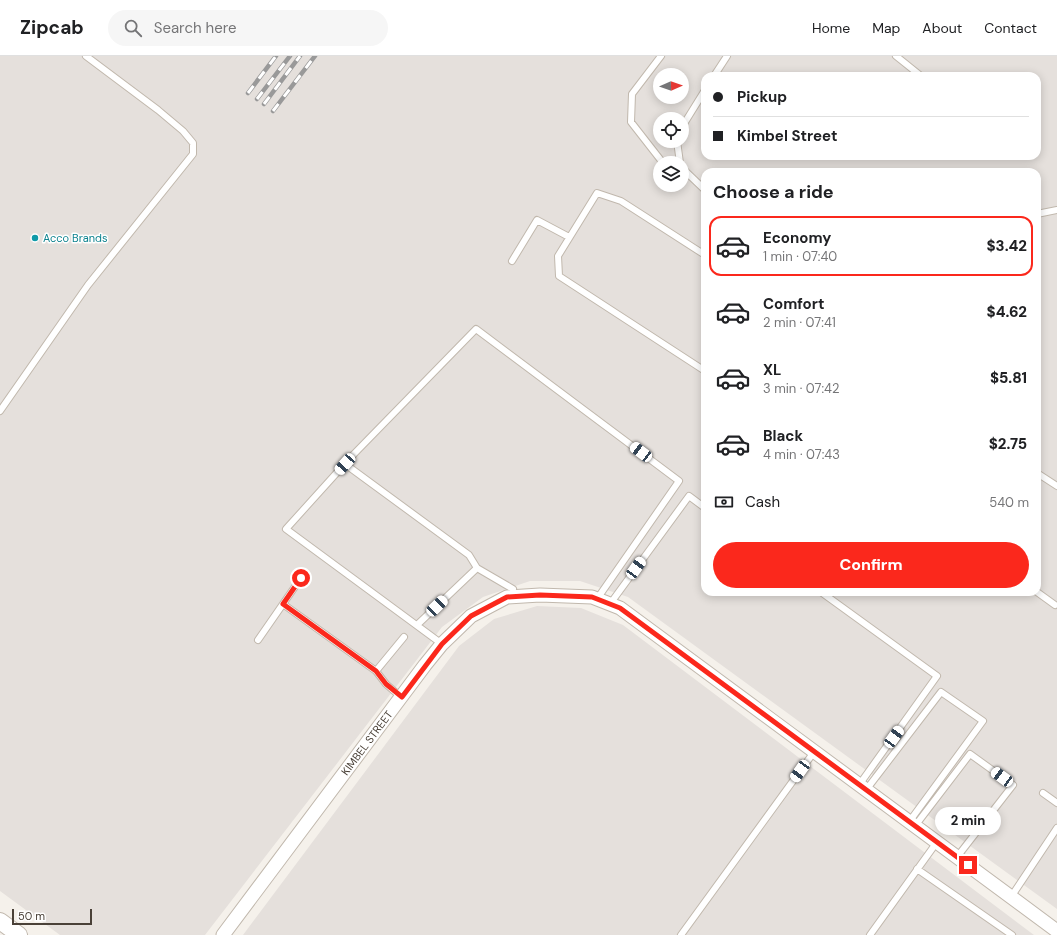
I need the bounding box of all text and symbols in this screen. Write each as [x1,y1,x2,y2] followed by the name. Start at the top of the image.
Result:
[108,10,388,46] search box
[20,15,84,40] text: Zipcab
[122,17,144,39] icon: search
[154,18,237,38] text: Search here
[812,19,850,37] text: Home
[872,19,900,37] text: Map
[922,19,962,37] text: About
[984,19,1037,37] text: Contact
[653,68,689,104] north arrow
[653,68,689,192] map controls
[737,87,787,107] text: Pickup
[653,112,689,148] button: locate
[737,126,837,146] text: Kimbel Street
[653,156,689,192] button: layers
[713,180,834,204] text: Choose a ride
[715,228,751,264] icon: car
[763,228,831,248] text: Economy
[43,231,107,245] place label: Acco Brands
[30,233,40,243] marker: Acco Brands
[986,236,1027,256] text: $3.42
[763,248,837,265] text: 1 min · 07:40
[715,294,751,330] icon: car
[763,294,824,314] text: Comfort
[987,302,1027,322] text: $4.62
[763,314,836,331] text: 2 min · 07:41
[715,360,751,396] icon: car
[763,360,781,380] text: XL
[990,368,1027,388] text: $5.81
[763,380,839,397] text: 3 min · 07:42
[715,426,751,462] icon: car
[763,426,803,446] text: Black
[989,434,1027,454] text: $2.75
[628,440,654,464] car
[763,446,840,463] text: 4 min · 07:43
[333,451,357,477] car
[713,491,735,513] icon: cash
[745,492,780,512] text: Cash
[989,494,1029,511] text: 540 m
[713,542,1029,588] button: Confirm
[624,555,648,581] car
[292,569,310,587] route start
[424,593,450,619] car
[338,708,396,778] street label: KIMBEL STREET
[882,724,906,750] car
[788,758,812,784] car
[989,765,1015,789] car
[935,807,1001,835] callout: 2 min
[951,812,985,829] text: 2 min
[959,856,977,874] route end
[12,907,92,926] scale bar
[18,909,45,923] text: 50 m

